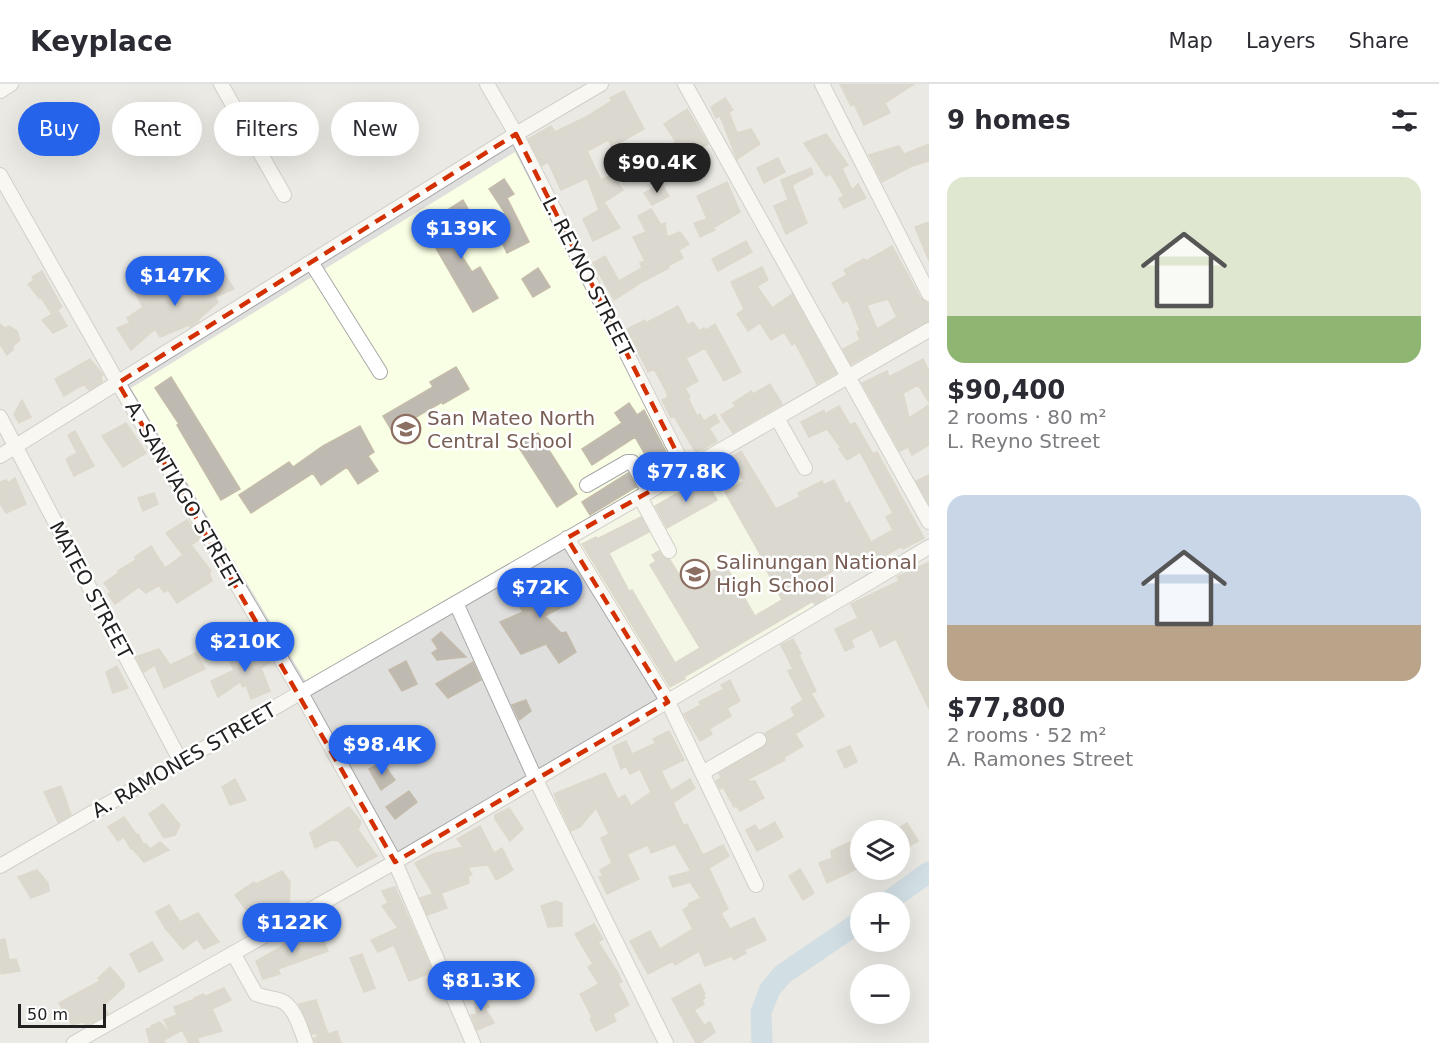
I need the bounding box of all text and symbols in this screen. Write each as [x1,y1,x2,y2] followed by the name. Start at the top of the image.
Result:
[30,25,173,58] text: Keyplace
[1169,29,1213,53] text: Map
[1246,29,1315,53] text: Layers
[1348,29,1409,53] text: Share
[18,102,100,156] chip: Buy
[112,102,202,156] chip: Rent
[214,102,319,156] chip: Filters
[331,102,419,156] chip: New
[1388,104,1421,137] icon: filters
[947,105,1071,135] text: 9 homes
[608,143,706,194] pin: $90.4K
[618,150,696,174] text: $90.4K
[537,193,639,362] street label: L. REYNO STREET
[419,209,503,260] pin: $139K
[425,216,497,240] text: $139K
[1130,216,1238,324] icon: home
[133,256,217,307] pin: $147K
[139,263,211,287] text: $147K
[947,375,1065,405] text: $90,400
[120,397,248,594] street label: A. SANTIAGO STREET
[947,405,1107,429] text: 2 rooms · 80 m²
[427,406,595,453] place label: San Mateo North Central School
[390,413,422,445] school or university icon: San Mateo North Central School
[947,429,1100,453] text: L. Reyno Street
[637,452,735,503] pin: $77.8K
[647,459,725,483] text: $77.8K
[45,517,138,664] street label: MATEO STREET
[1130,534,1238,642] icon: home
[716,550,917,597] place label: Salinungan National High School
[679,558,711,590] school or university icon: Salinungan National High School
[504,568,576,619] pin: $72K
[511,575,569,599] text: $72K
[203,622,287,673] pin: $210K
[209,629,281,653] text: $210K
[947,693,1065,723] text: $77,800
[88,697,281,823] street label: A. RAMONES STREET
[947,723,1107,747] text: 2 rooms · 52 m²
[333,725,431,776] pin: $98.4K
[343,732,421,756] text: $98.4K
[947,747,1133,771] text: A. Ramones Street
[850,820,910,1024] map controls
[850,820,910,880] button: layers
[850,892,910,952] button: +
[250,903,334,954] pin: $122K
[256,910,328,934] text: $122K
[432,961,530,1012] pin: $81.3K
[850,964,910,1024] button: −
[442,968,520,992] text: $81.3K
[18,1001,106,1028] scale bar
[27,1005,68,1024] text: 50 m

